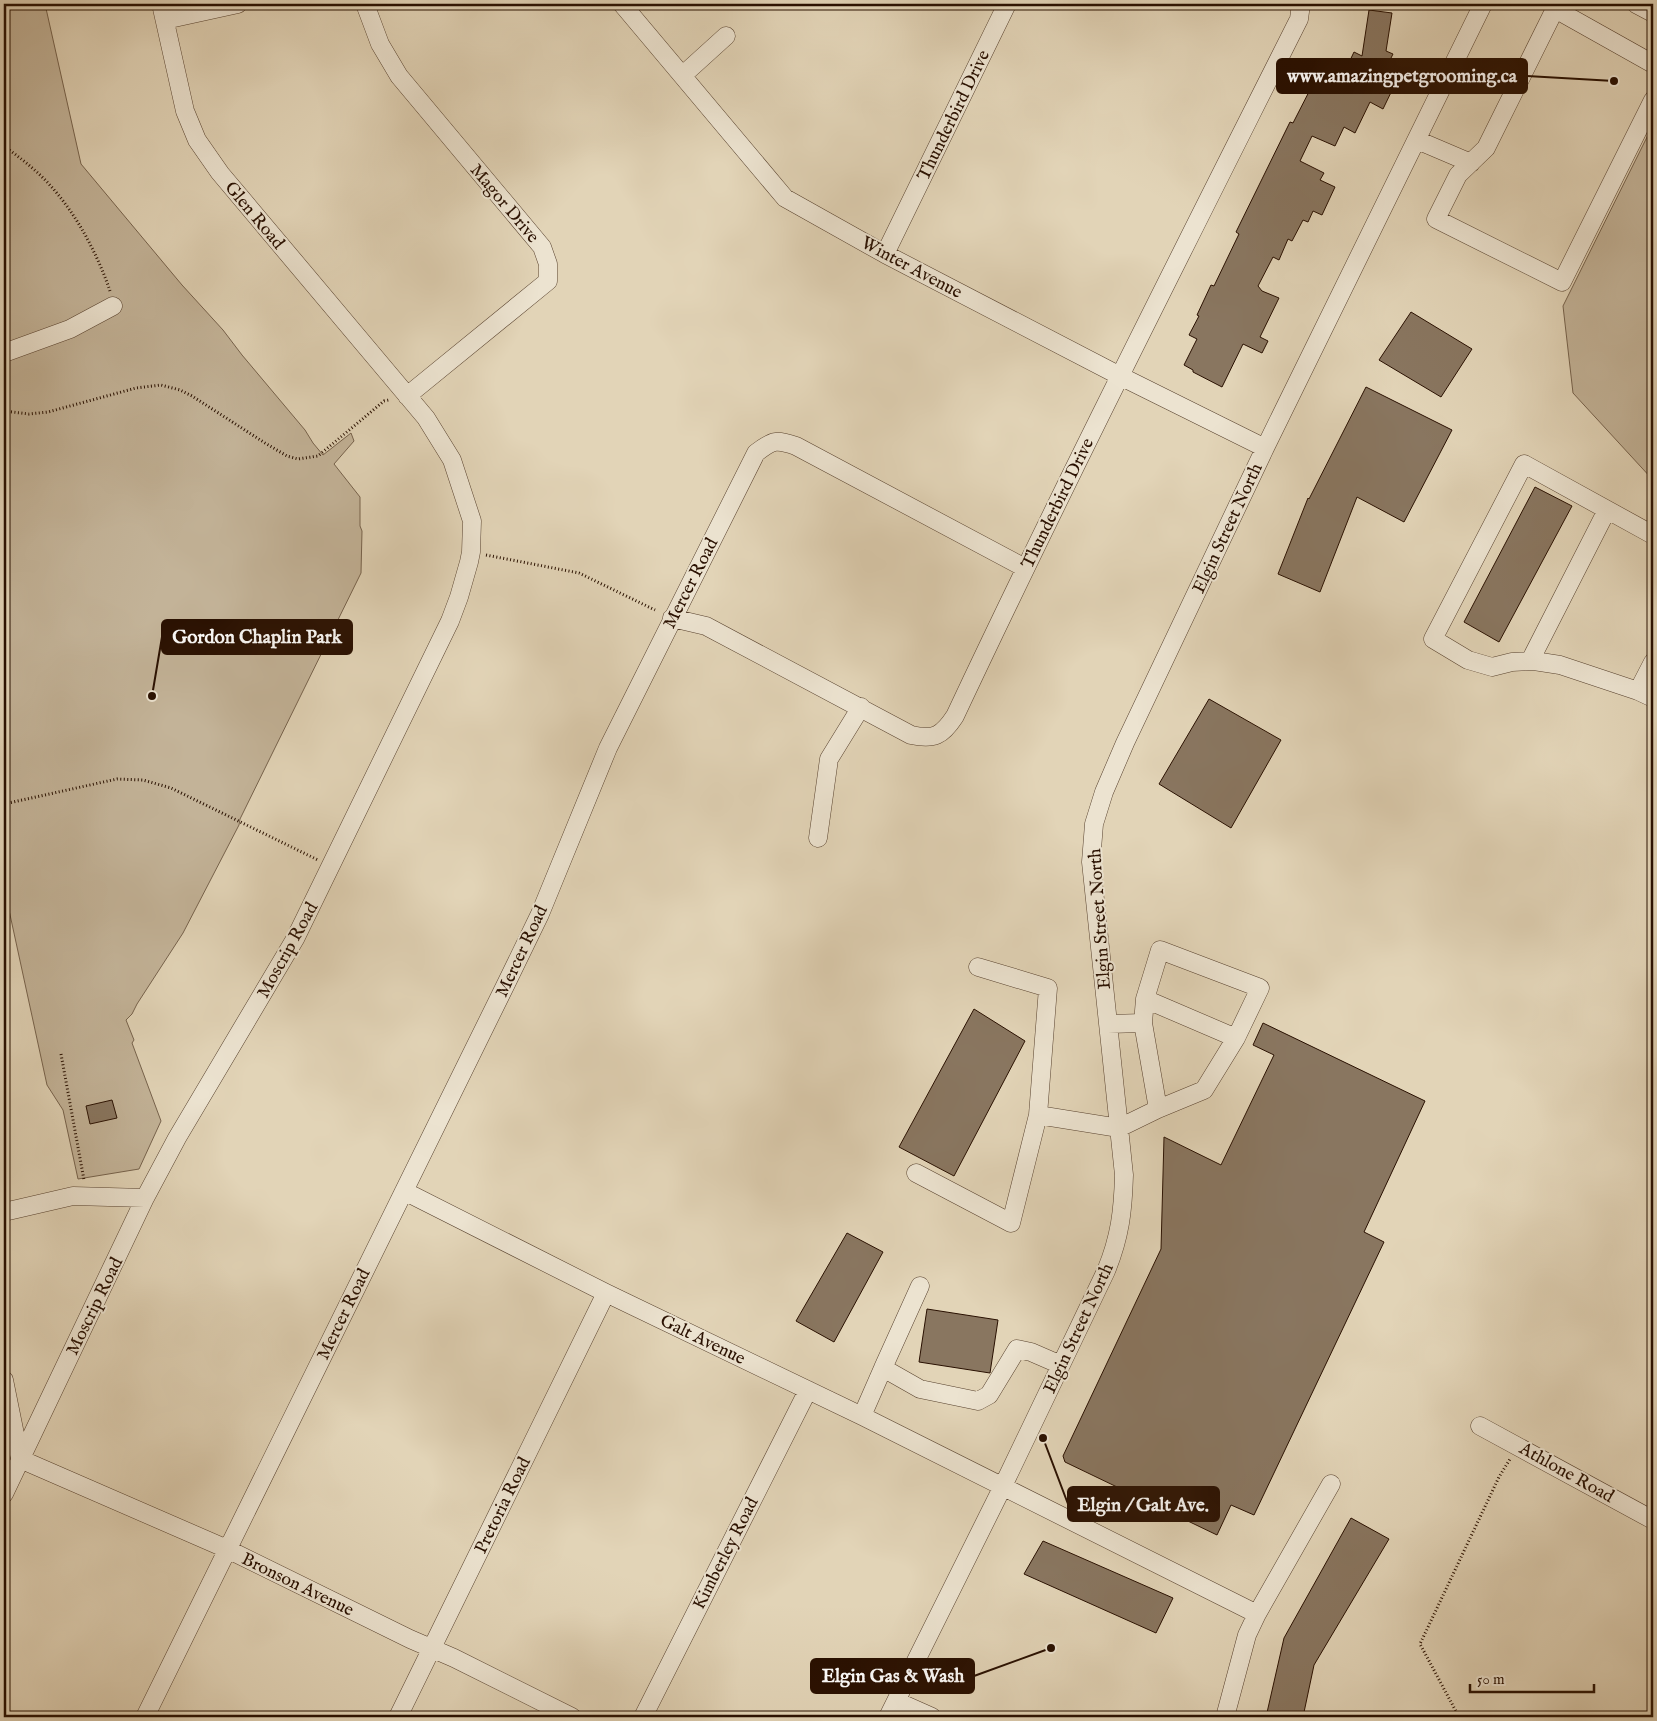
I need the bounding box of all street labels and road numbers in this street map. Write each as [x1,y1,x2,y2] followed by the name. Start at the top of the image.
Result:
[913,47,996,185] street label: Thunderbird Drive
[464,160,544,248] street label: Magor Drive
[219,177,289,255] street label: Glen Road
[857,232,966,305] street label: Winter Avenue
[1017,435,1100,573] street label: Thunderbird Drive
[1188,459,1269,597] street label: Elgin Street North
[659,534,724,633] street label: Mercer Road
[1084,847,1117,990] street label: Elgin Street North
[253,898,324,1003] street label: Moscrip Road
[491,902,554,1001] street label: Mercer Road
[62,1254,129,1359] street label: Moscrip Road
[1039,1259,1120,1397] street label: Elgin Street North
[312,1265,377,1364] street label: Mercer Road
[656,1310,749,1371] street label: Galt Avenue
[1514,1437,1618,1509] street label: Athlone Road
[470,1453,537,1558] street label: Pretoria Road
[688,1493,765,1614] street label: Kimberley Road
[237,1548,357,1622] street label: Bronson Avenue

